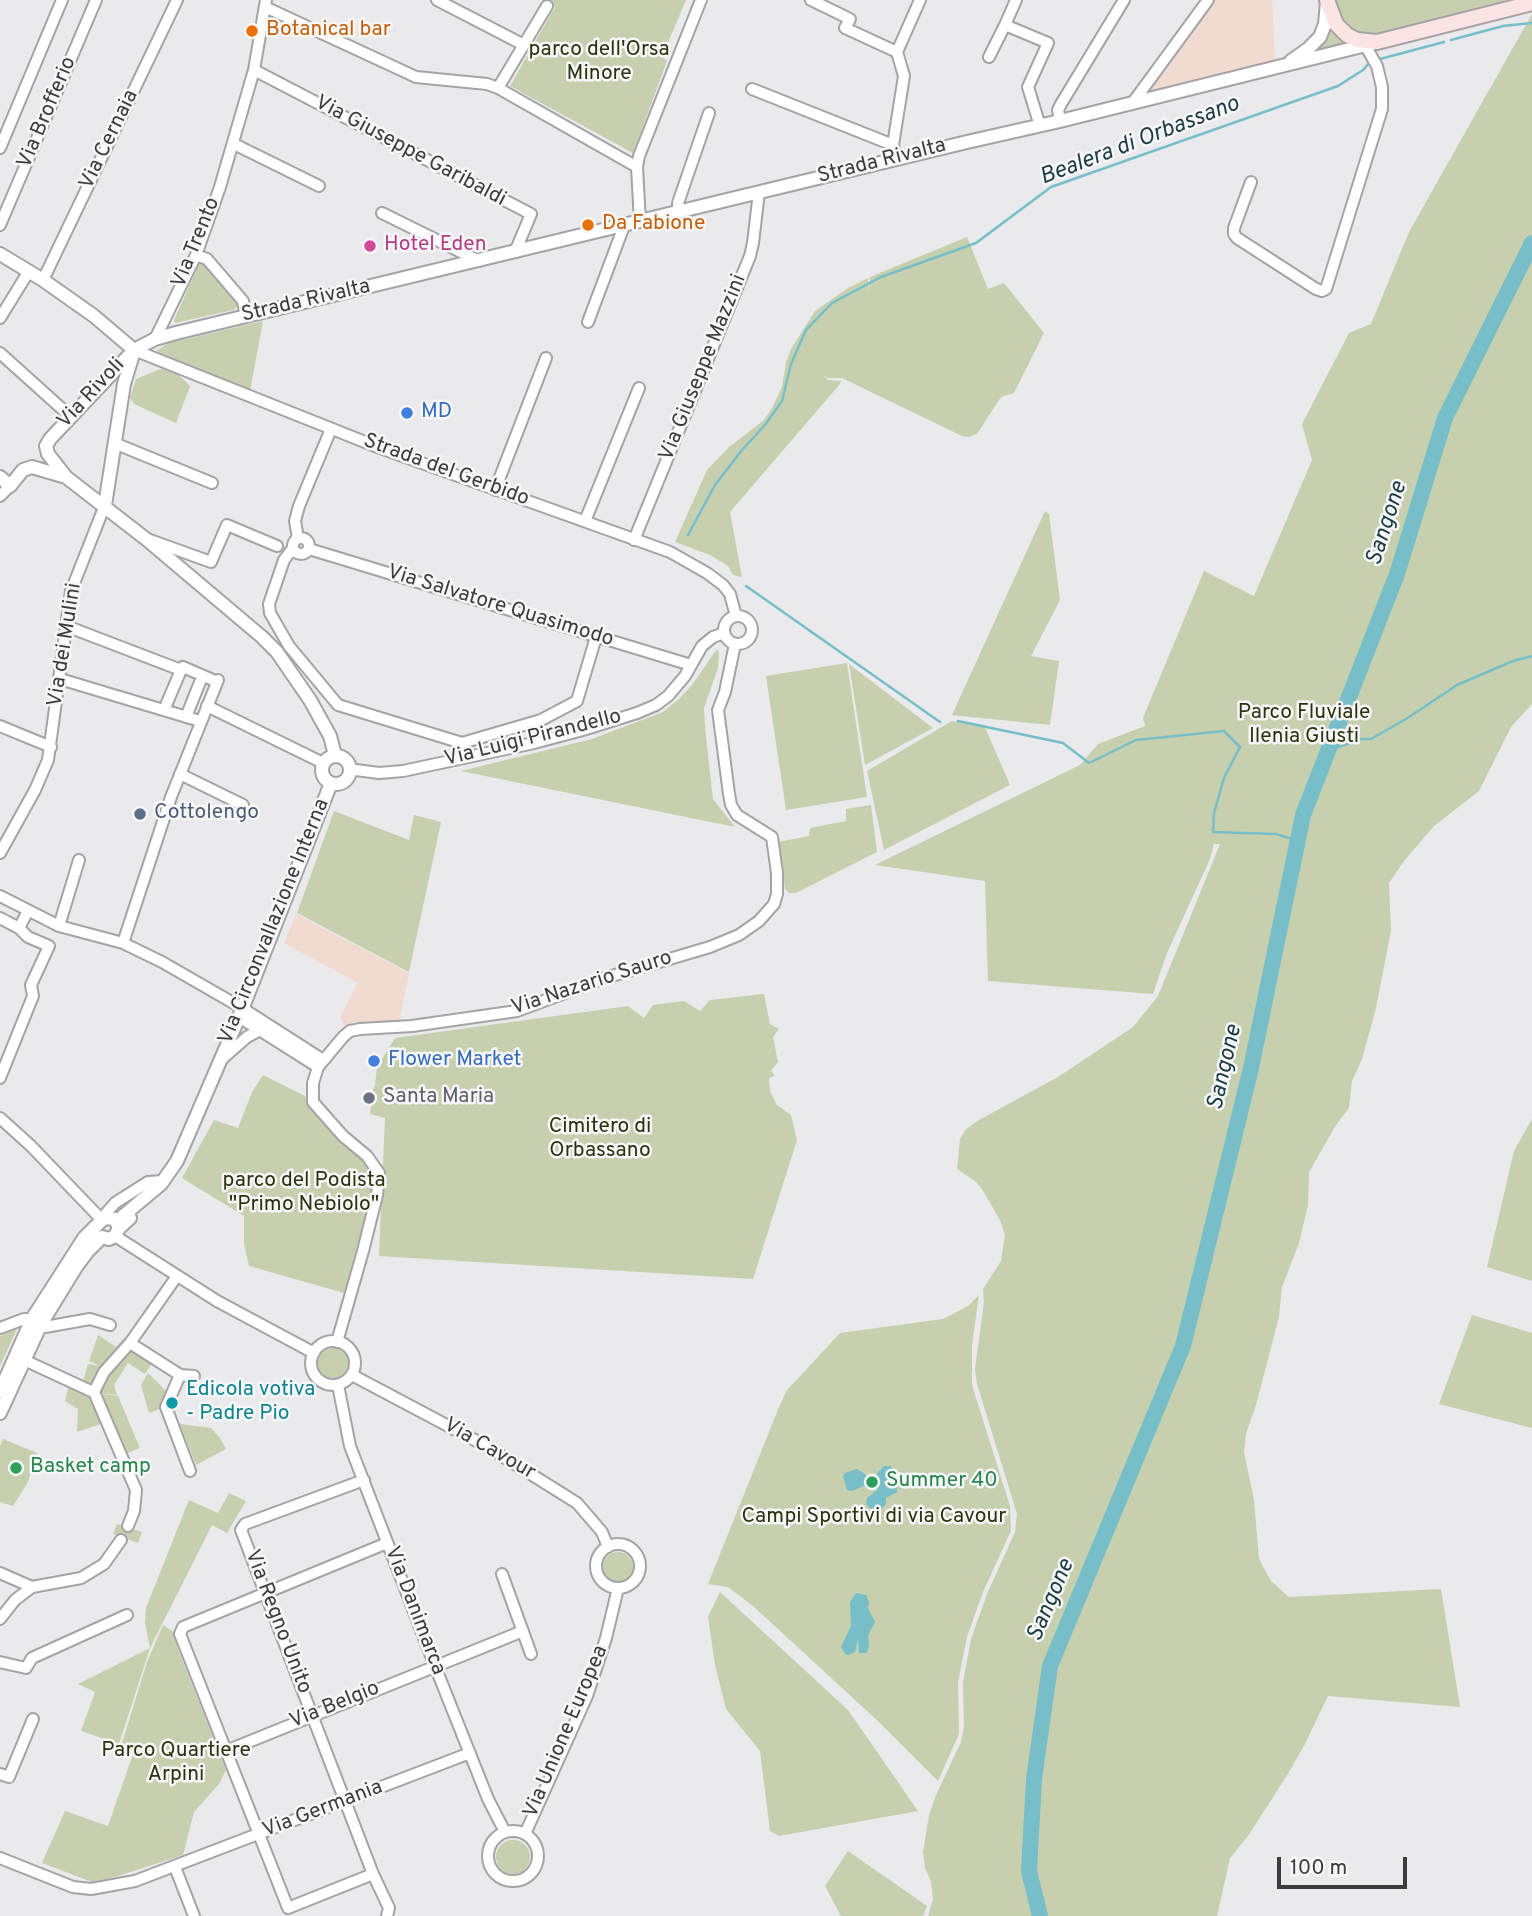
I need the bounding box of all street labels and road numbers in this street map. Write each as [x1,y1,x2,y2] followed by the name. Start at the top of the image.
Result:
[13,53,83,173] street label: Via Brofferio
[75,86,145,194] street label: Via Cernaia
[310,91,510,213] street label: Via Giuseppe Garibaldi
[815,134,949,190] street label: Strada Rivalta
[167,194,227,292] street label: Via Trento
[655,271,753,465] street label: Via Giuseppe Mazzini
[239,275,373,329] street label: Strada Rivalta
[53,353,131,435] street label: Via Rivoli
[360,429,532,513] street label: Strada del Gerbido
[384,561,616,653] street label: Via Salvatore Quasimodo
[44,581,88,709] street label: Via dei Mulini
[442,705,624,773] street label: Via Luigi Pirandello
[214,795,336,1049] street label: Via Circonvallazione Interna
[509,946,675,1022] street label: Via Nazario Sauro
[438,1414,540,1486] street label: Via Cavour
[378,1543,450,1679] street label: Via Danimarca
[238,1547,316,1697] street label: Via Regno Unito
[519,1642,615,1822] street label: Via Unione Europea
[286,1677,384,1735] street label: Via Belgio
[259,1776,387,1844] street label: Via Germania

